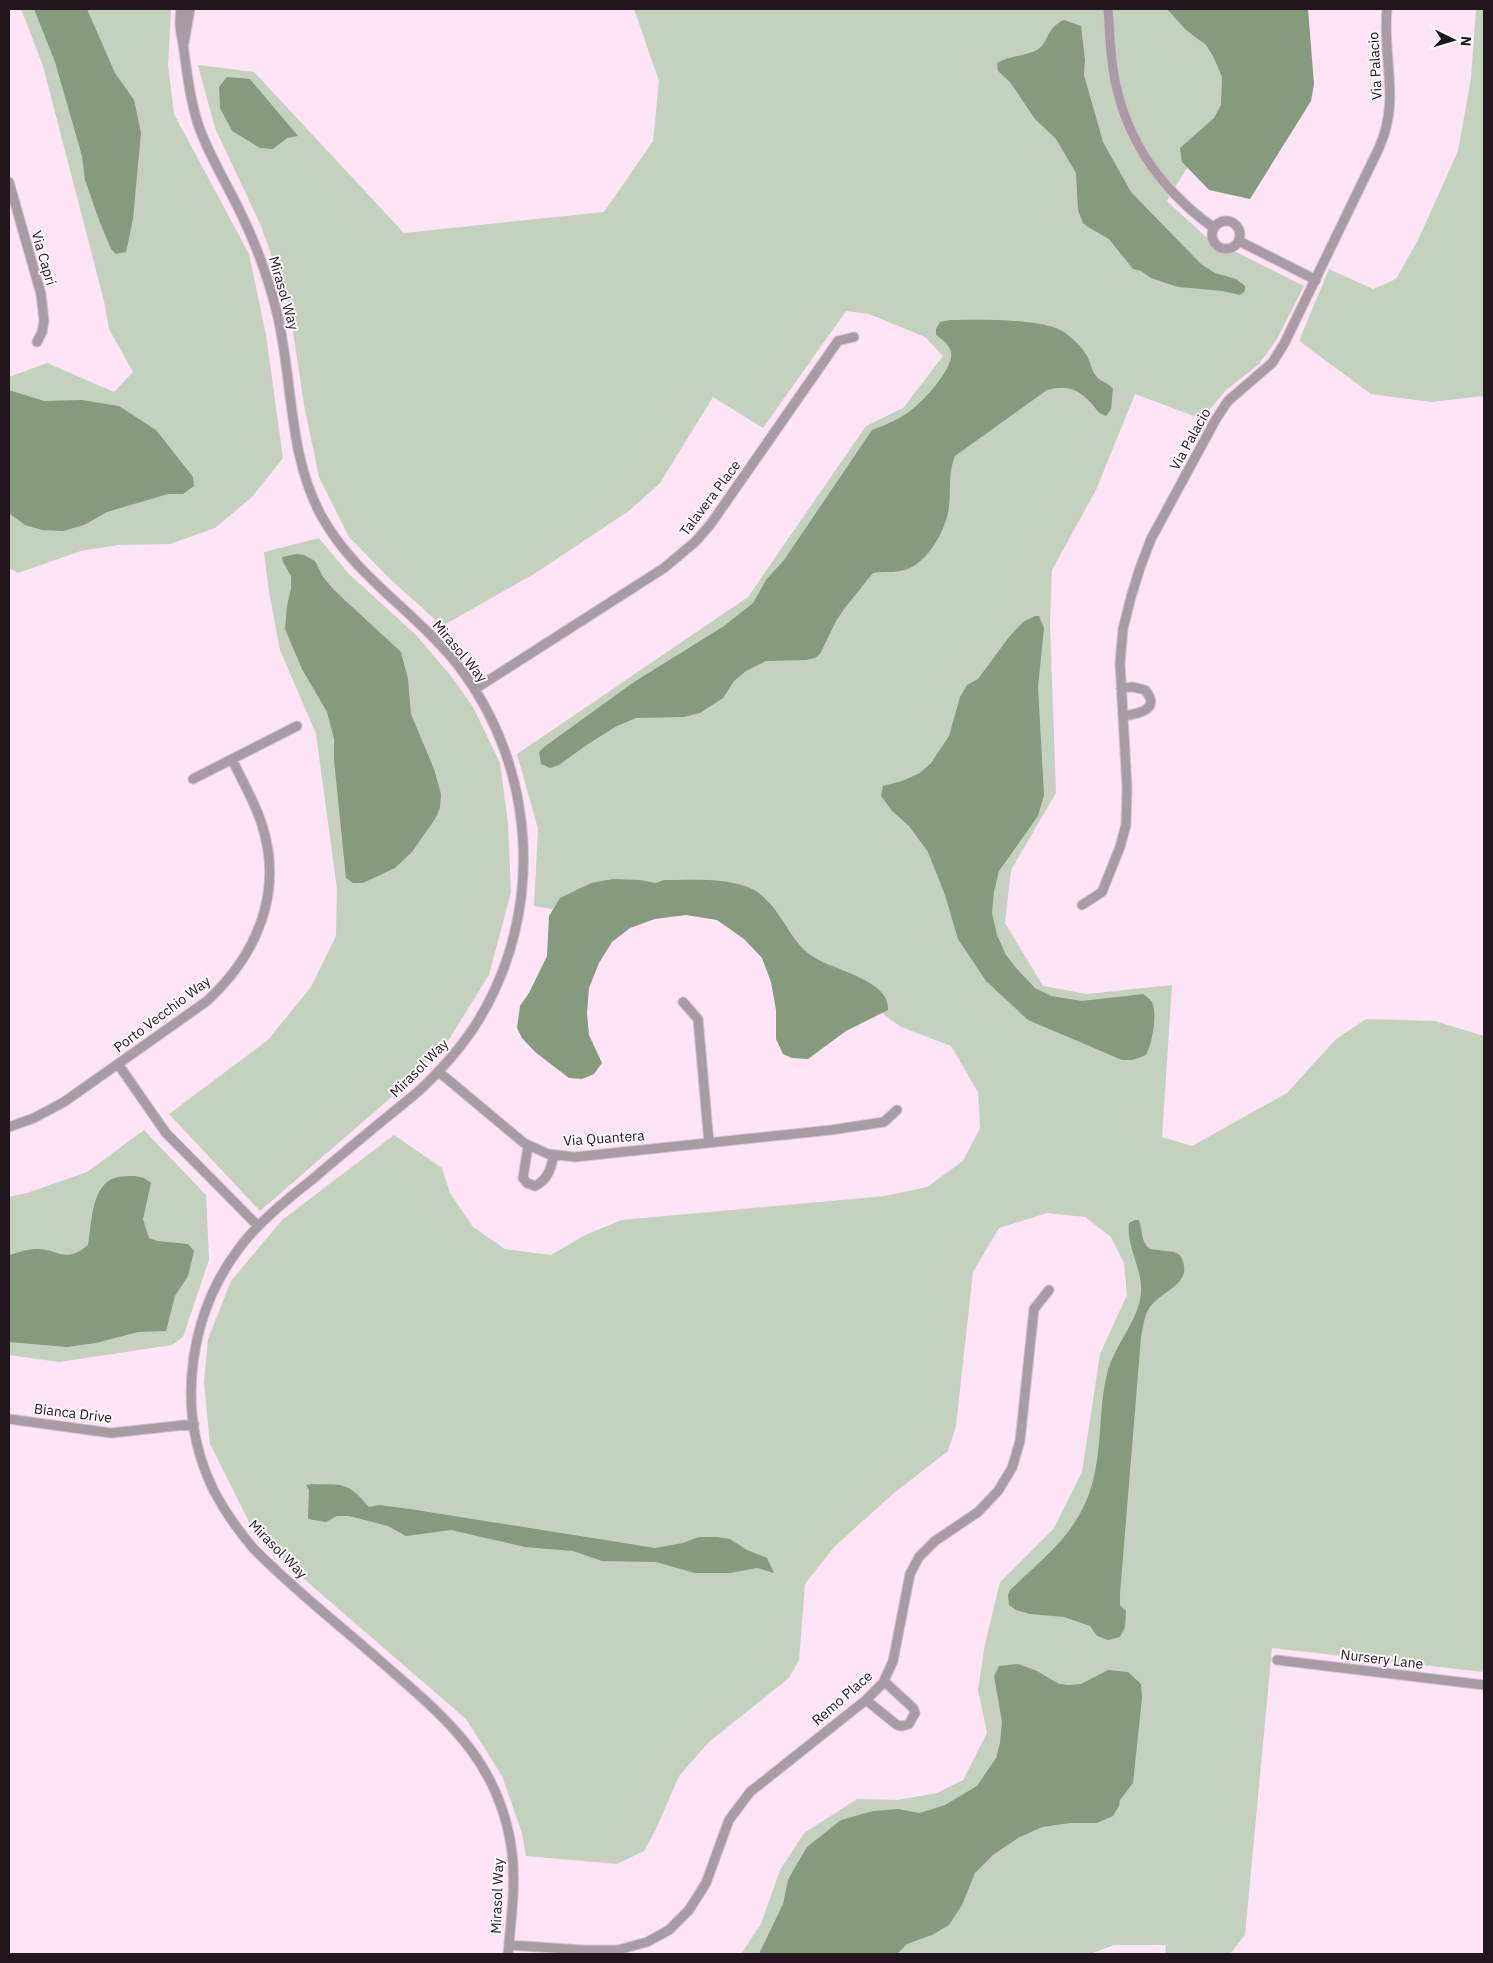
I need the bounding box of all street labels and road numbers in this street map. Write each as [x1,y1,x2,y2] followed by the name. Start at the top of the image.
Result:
[1364,31,1386,101] street label: Via Palacio
[28,229,60,287] street label: Via Capri
[265,254,303,332] street label: Mirasol Way
[1166,405,1215,473] street label: Via Palacio
[676,456,745,540] street label: Talavera Place
[429,616,491,686] street label: Mirasol Way
[110,972,214,1056] street label: Porto Vecchio Way
[386,1035,452,1101] street label: Mirasol Way
[563,1126,646,1150] street label: Via Quantera
[33,1399,113,1427] street label: Bianca Drive
[245,1516,311,1582] street label: Mirasol Way
[1340,1645,1425,1673] street label: Nursery Lane
[808,1667,876,1729] street label: Remo Place
[487,1858,507,1934] street label: Mirasol Way

